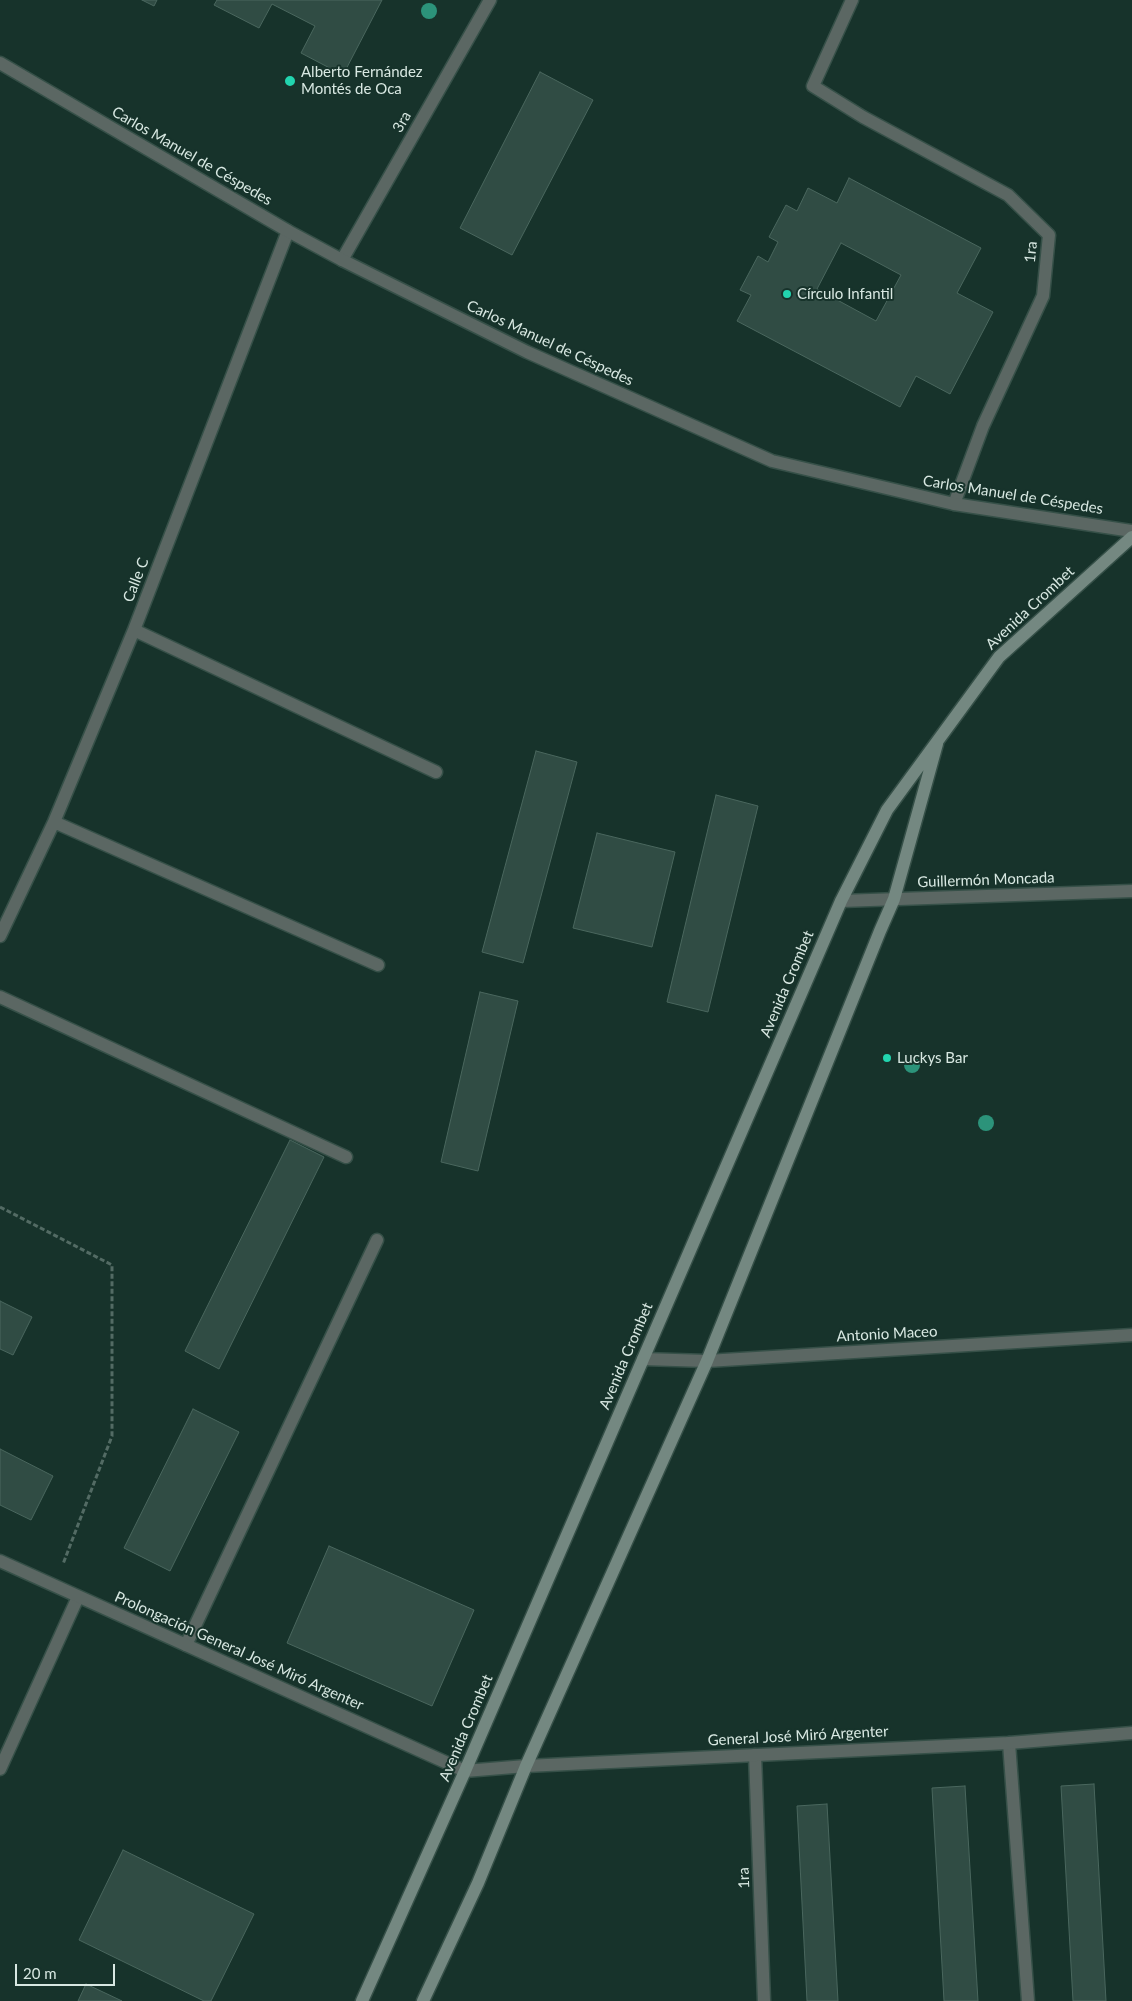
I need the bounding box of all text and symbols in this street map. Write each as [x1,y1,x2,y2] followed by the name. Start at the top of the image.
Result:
[301,63,423,98] place label: Alberto Fernández Montés de Oca
[283,74,297,88] marker: Alberto Fernández Montés de Oca
[109,103,275,209] street label: Carlos Manuel de Céspedes
[389,108,415,136] street label: 3ra
[1021,240,1041,264] street label: 1ra
[797,285,893,303] place label: Círculo Infantil
[781,288,793,300] marker: Círculo Infantil
[464,296,636,390] street label: Carlos Manuel de Céspedes
[922,472,1104,518] street label: Carlos Manuel de Céspedes
[119,555,153,605] street label: Calle C
[982,562,1078,654] street label: Avenida Crombet
[917,869,1055,891] street label: Guillermón Moncada
[756,928,818,1040] street label: Avenida Crombet
[897,1049,968,1067] place label: Luckys Bar
[881,1052,893,1064] marker: Luckys Bar
[595,1300,657,1412] street label: Avenida Crombet
[836,1322,938,1346] street label: Antonio Maceo
[112,1588,366,1714] street label: Prolongación General José Miró Argenter
[435,1672,497,1784] street label: Avenida Crombet
[707,1722,889,1750] street label: General José Miró Argenter
[735,1867,753,1889] street label: 1ra
[18,1954,118,1986] scale bar
[23,1964,57,1982] text: 20 m

